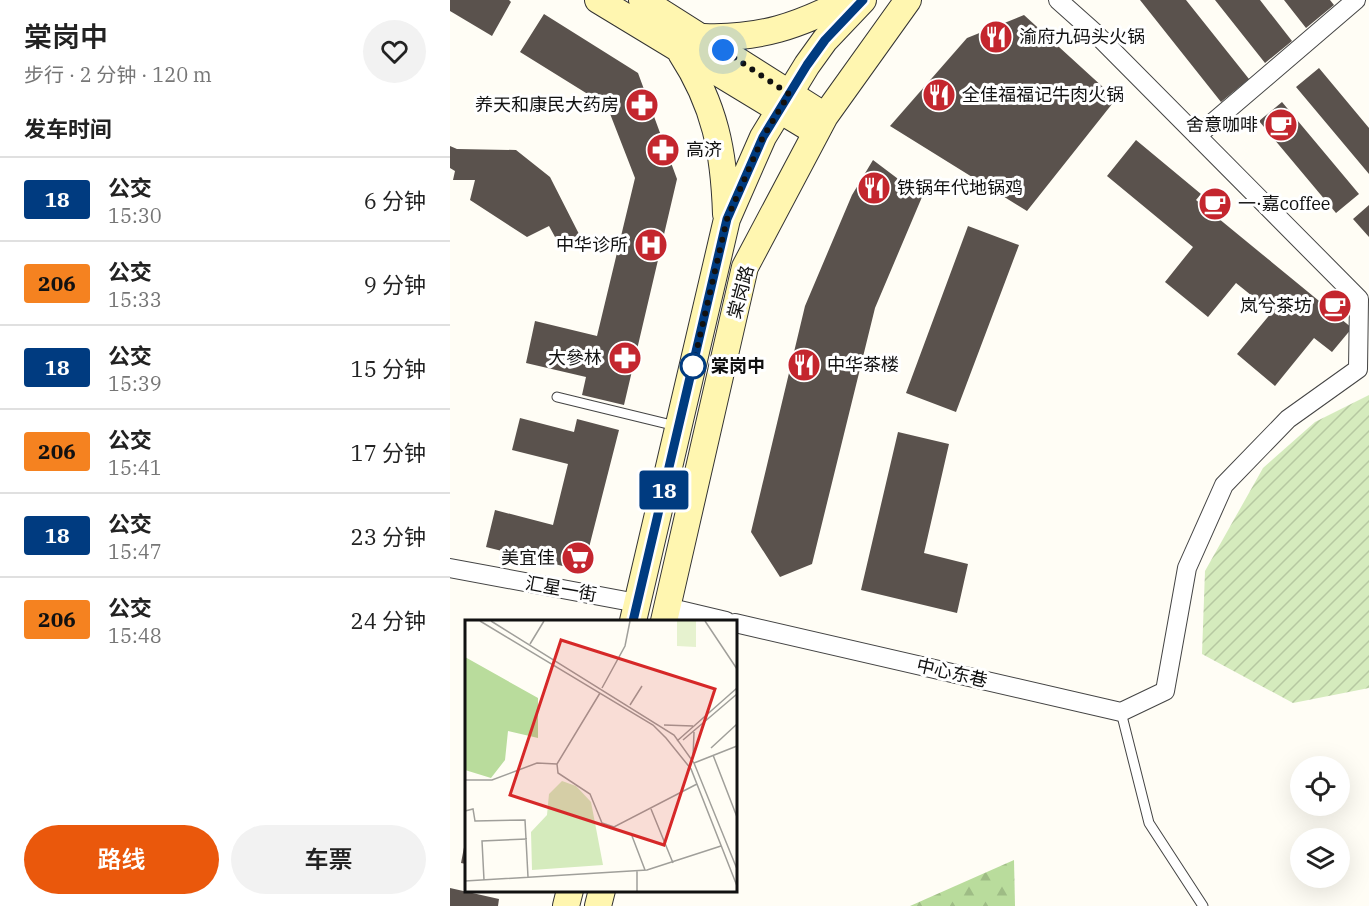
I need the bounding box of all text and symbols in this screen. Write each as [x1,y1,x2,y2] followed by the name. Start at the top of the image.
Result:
[24,18,108,55] text: 棠岗中
[978,19,1014,55] restaurant icon: 渝府九码头火锅
[363,20,426,83] button: heart
[1019,25,1145,48] place label: 渝府九码头火锅
[708,35,738,65] your location
[24,61,212,88] text: 步行 · 2 分钟 · 120 m
[921,77,957,113] restaurant icon: 全佳福福记牛肉火锅
[962,83,1124,106] place label: 全佳福福记牛肉火锅
[624,87,660,123] pharmacy icon: 养天和康民大药房
[475,93,619,116] place label: 养天和康民大药房
[1263,107,1299,143] cafe icon: 舍意咖啡
[1186,113,1258,136] place label: 舍意咖啡
[24,114,112,143] text: 发车时间
[645,132,681,168] pharmacy icon: 高济
[686,138,722,161] place label: 高济
[856,170,892,206] restaurant icon: 铁锅年代地锅鸡
[108,173,152,202] text: 公交
[897,176,1023,199] place label: 铁锅年代地锅鸡
[44,185,70,213] text: 18
[364,186,426,215] text: 6 分钟
[1197,186,1233,222] cafe icon: 一·嘉coffee
[1238,192,1330,215] place label: 一·嘉coffee
[108,202,162,229] text: 15:30
[633,227,669,263] hospital icon: 中华诊所
[556,233,628,256] place label: 中华诊所
[108,257,152,286] text: 公交
[722,263,759,321] street label: 棠岗路
[38,269,76,297] text: 206
[364,270,426,299] text: 9 分钟
[108,286,162,313] text: 15:33
[1317,288,1353,324] cafe icon: 岚兮茶坊
[1240,294,1312,317] place label: 岚兮茶坊
[607,340,643,376] pharmacy icon: 大參林
[108,341,152,370] text: 公交
[548,346,602,369] place label: 大參林
[786,347,822,383] restaurant icon: 中华茶楼
[44,353,70,381] text: 18
[680,353,706,379] marker: 棠岗中
[827,353,899,376] place label: 中华茶楼
[350,354,426,383] text: 15 分钟
[711,354,765,377] place label: 棠岗中
[108,370,162,397] text: 15:39
[108,425,152,454] text: 公交
[38,437,76,465] text: 206
[350,438,426,467] text: 17 分钟
[108,454,162,481] text: 15:41
[637,470,691,510] line badge: 18
[651,476,677,504] text: 18
[108,509,152,538] text: 公交
[44,521,70,549] text: 18
[350,522,426,551] text: 23 分钟
[108,538,162,565] text: 15:47
[560,540,596,576] supermarket icon: 美宜佳
[501,546,555,569] place label: 美宜佳
[524,571,599,606] street label: 汇星一街
[108,593,152,622] text: 公交
[38,605,76,633] text: 206
[350,606,426,635] text: 24 分钟
[465,620,736,891] inset map
[108,622,162,649] text: 15:48
[914,653,990,692] street label: 中心东巷
[1290,756,1350,888] map controls
[1290,756,1350,816] button: locate
[24,825,219,894] button: 路线
[231,825,426,894] button: 车票
[1290,828,1350,888] button: layers

